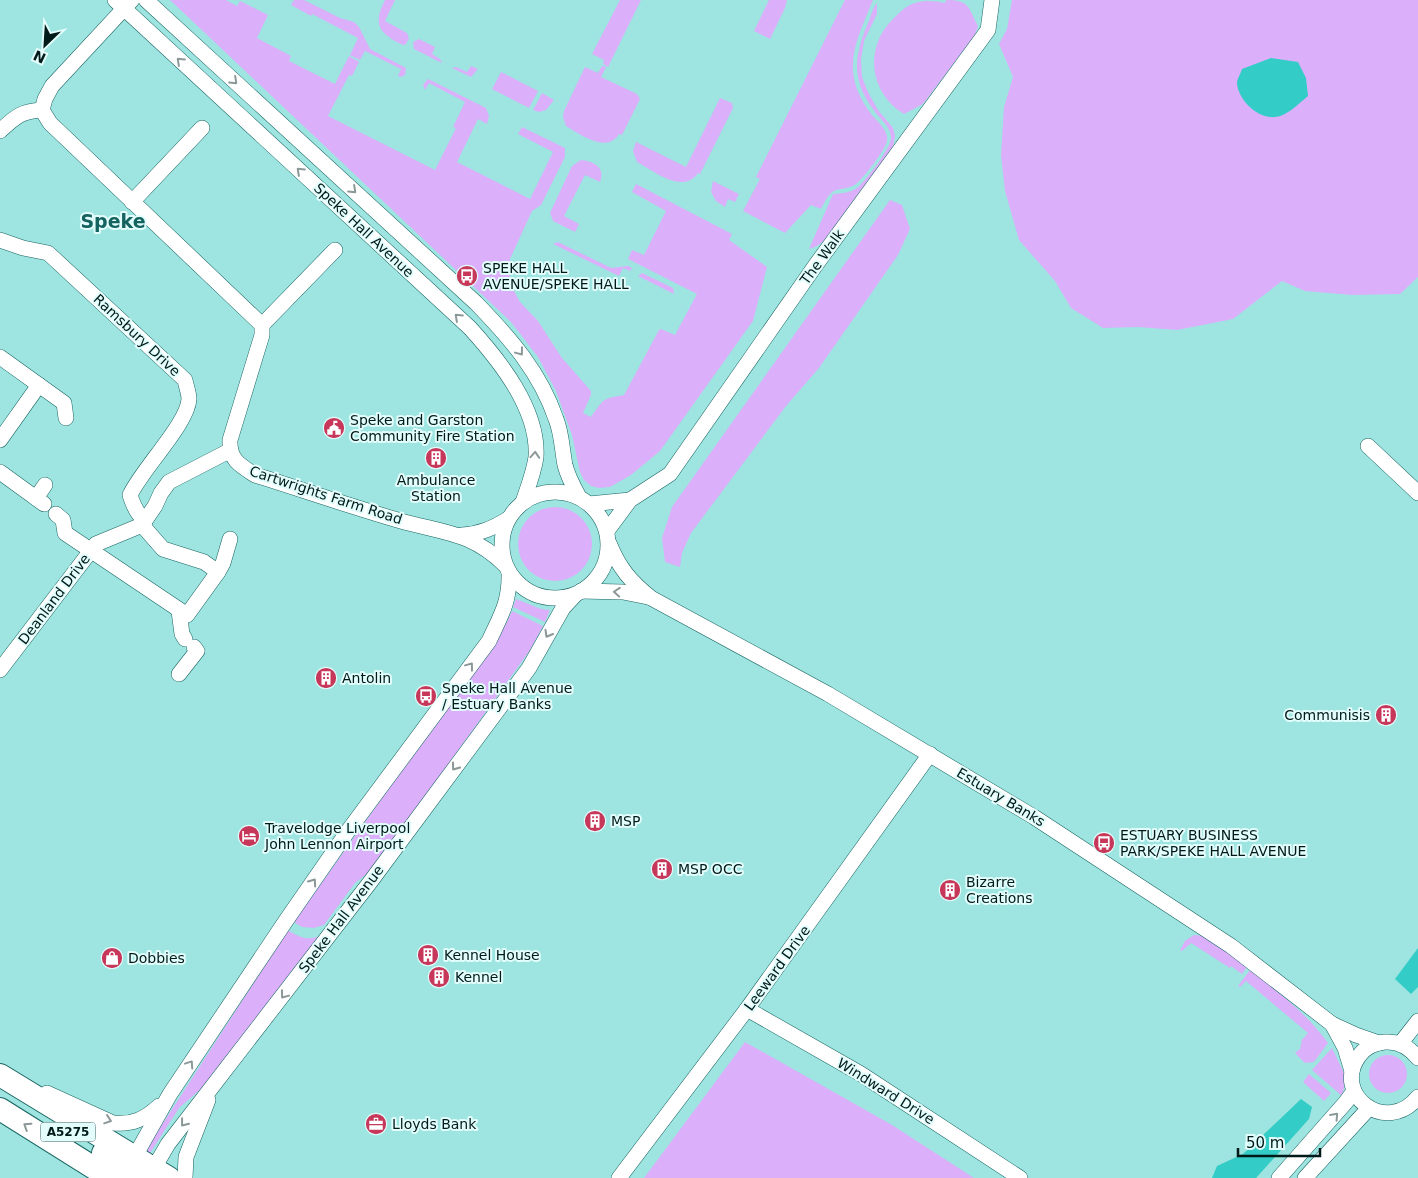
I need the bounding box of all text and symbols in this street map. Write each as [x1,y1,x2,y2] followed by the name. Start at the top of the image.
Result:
[20,20,70,70] north arrow
[31,47,48,67] text: N
[177,58,186,67] one-way arrow
[228,75,237,84] one-way arrow
[297,168,306,177] one-way arrow
[311,180,417,280] street label: Speke Hall Avenue
[348,184,357,193] one-way arrow
[80,210,146,232] district label: Speke
[796,226,848,288] street label: The Walk
[483,260,629,292] place label: SPEKE HALL AVENUE/SPEKE HALL
[455,264,479,288] bus stop icon: SPEKE HALL AVENUE/SPEKE HALL
[90,291,184,379] street label: Ramsbury Drive
[455,314,464,323] one-way arrow
[515,346,523,355] one-way arrow
[350,412,515,444] place label: Speke and Garston Community Fire Station
[322,416,346,440] public building icon: Speke and Garston Community Fire Station
[424,446,448,470] building icon: Ambulance Station
[529,450,540,458] one-way arrow
[248,463,404,527] street label: Cartwrights Farm Road
[397,472,475,504] place label: Ambulance Station
[15,551,93,647] street label: Deanland Drive
[612,587,620,598] one-way arrow
[545,628,555,637] one-way arrow
[465,663,473,672] one-way arrow
[314,666,338,690] building icon: Antolin
[342,670,391,686] place label: Antolin
[442,680,572,712] place label: Speke Hall Avenue / Estuary Banks
[414,684,438,708] bus stop icon: Speke Hall Avenue / Estuary Banks
[1374,703,1398,727] building icon: Communisis
[1284,707,1370,723] place label: Communisis
[453,761,461,770] one-way arrow
[954,764,1048,830] street label: Estuary Banks
[583,809,607,833] building icon: MSP
[611,813,640,829] place label: MSP
[264,820,410,852] place label: Travelodge Liverpool John Lennon Airport
[237,824,261,848] hotel icon: Travelodge Liverpool John Lennon Airport
[1120,827,1306,859] place label: ESTUARY BUSINESS PARK/SPEKE HALL AVENUE
[1092,831,1116,855] bus stop icon: ESTUARY BUSINESS PARK/SPEKE HALL AVENUE
[650,857,674,881] building icon: MSP OCC
[678,861,743,877] place label: MSP OCC
[295,862,387,976] street label: Speke Hall Avenue
[966,874,1033,906] place label: Bizarre Creations
[307,878,316,887] one-way arrow
[938,878,962,902] building icon: Bizarre Creations
[741,922,813,1014] street label: Leeward Drive
[416,943,440,967] building icon: Kennel House
[100,946,124,970] shop icon: Dobbies
[444,947,540,963] place label: Kennel House
[128,950,185,966] place label: Dobbies
[427,965,451,989] building icon: Kennel
[455,969,502,985] place label: Kennel
[281,989,290,998] one-way arrow
[835,1055,937,1127] street label: Windward Drive
[184,1060,193,1070] one-way arrow
[364,1112,388,1136] office icon: Lloyds Bank
[1329,1112,1338,1121] one-way arrow
[103,1114,112,1124] one-way arrow
[392,1116,477,1132] place label: Lloyds Bank
[181,1118,190,1127] one-way arrow
[40,1122,96,1142] road number: A5275
[23,1123,32,1132] one-way arrow
[1238,1126,1320,1158] scale bar
[1246,1134,1284,1152] text: 50 m

